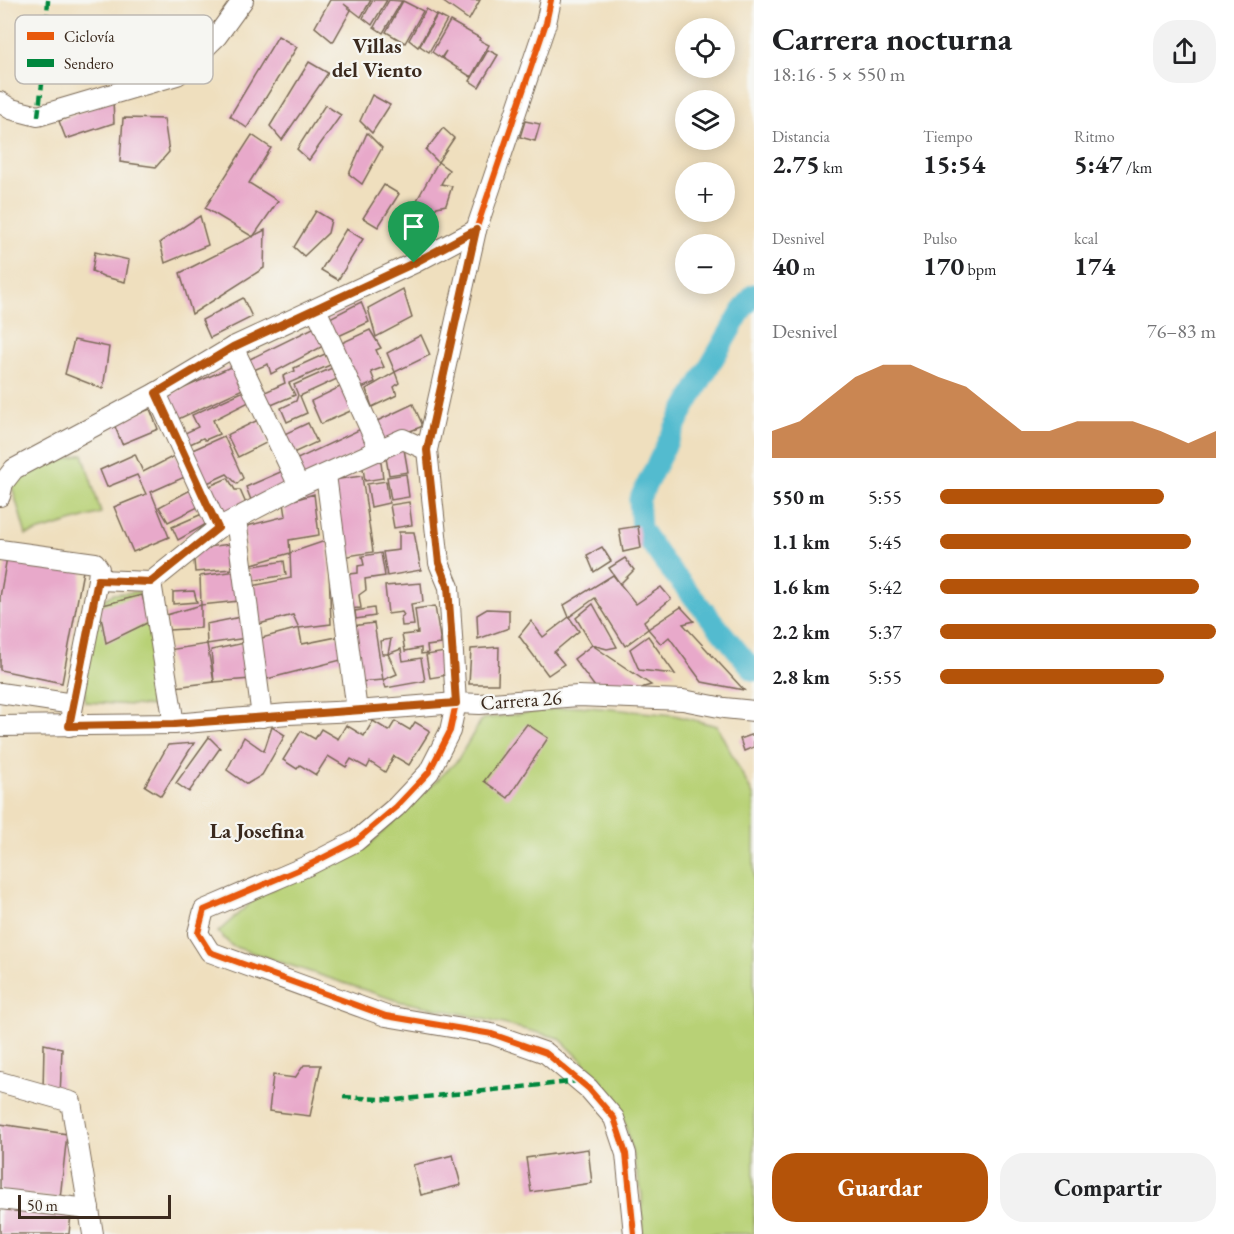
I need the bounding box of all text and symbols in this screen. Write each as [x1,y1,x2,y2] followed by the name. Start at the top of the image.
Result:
[15,15,213,84] legend
[772,17,1012,60] text: Carrera nocturna
[675,18,735,294] map controls
[675,18,735,78] button: locate
[1153,20,1216,83] button: share
[64,26,115,47] text: Ciclovía
[332,32,423,83] district label: Villas del Viento
[64,53,114,74] text: Sendero
[772,61,905,87] text: 18:16 · 5 × 550 m
[675,90,735,150] button: layers
[772,126,830,147] text: Distancia
[923,126,973,147] text: Tiempo
[1074,126,1115,147] text: Ritmo
[772,147,820,181] text: 2.75
[923,147,985,181] text: 15:54
[1074,147,1123,181] text: 5:47
[820,157,843,178] text: km
[1123,157,1152,178] text: /km
[675,162,735,222] button: +
[388,201,439,263] pin
[397,210,430,243] icon: arrive
[772,228,825,249] text: Desnivel
[923,228,957,249] text: Pulso
[1074,228,1098,249] text: kcal
[675,234,735,294] button: −
[772,249,800,283] text: 40
[923,249,964,283] text: 170
[1074,249,1115,283] text: 174
[800,259,815,280] text: m
[964,259,996,280] text: bpm
[772,318,838,344] text: Desnivel
[1147,318,1216,344] text: 76–83 m
[772,484,825,510] text: 550 m
[868,484,902,510] text: 5:55
[772,529,830,555] text: 1.1 km
[868,529,902,555] text: 5:45
[772,574,830,600] text: 1.6 km
[868,574,902,600] text: 5:42
[772,619,830,645] text: 2.2 km
[868,619,902,645] text: 5:37
[772,664,830,690] text: 2.8 km
[868,664,902,690] text: 5:55
[480,684,563,716] street label: Carrera 26
[210,817,305,844] district label: La Josefina
[772,1153,988,1222] button: Guardar
[1000,1153,1216,1222] button: Compartir
[18,1192,171,1220] scale bar
[27,1195,58,1216] text: 50 m

